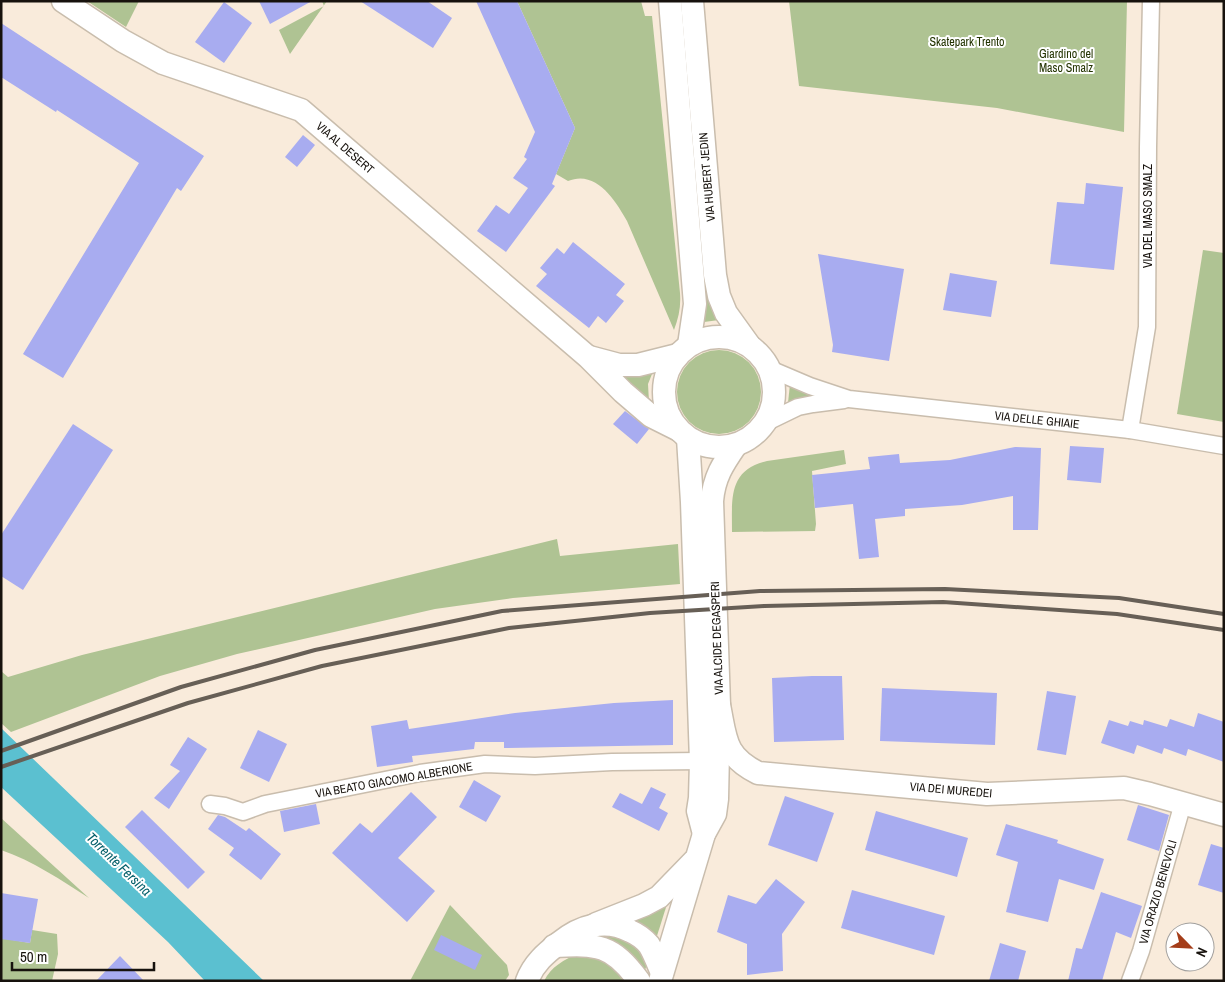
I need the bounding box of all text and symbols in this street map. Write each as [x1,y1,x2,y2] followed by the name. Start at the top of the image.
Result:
[930,34,1004,50] park label: Skatepark Trento
[1039,46,1093,76] park label: Giardino del Maso Smalz
[313,118,377,178] street label: VIA AL DESERT
[695,132,719,222] street label: VIA HUBERT JEDIN
[1140,164,1156,268] street label: VIA DEL MASO SMALZ
[994,408,1080,432] street label: VIA DELLE GHIAIE
[707,581,727,695] street label: VIA ALCIDE DEGASPERI
[314,758,474,802] street label: VIA BEATO GIACOMO ALBERIONE
[909,778,993,802] street label: VIA DEI MUREDEI
[83,829,155,899] water label: Torrente Fersina
[1135,838,1181,946] street label: VIA ORAZIO BENEVOLI
[1165,922,1215,972] north arrow
[12,940,155,972] scale bar
[1192,945,1212,960] text: N
[20,946,47,967] text: 50 m

